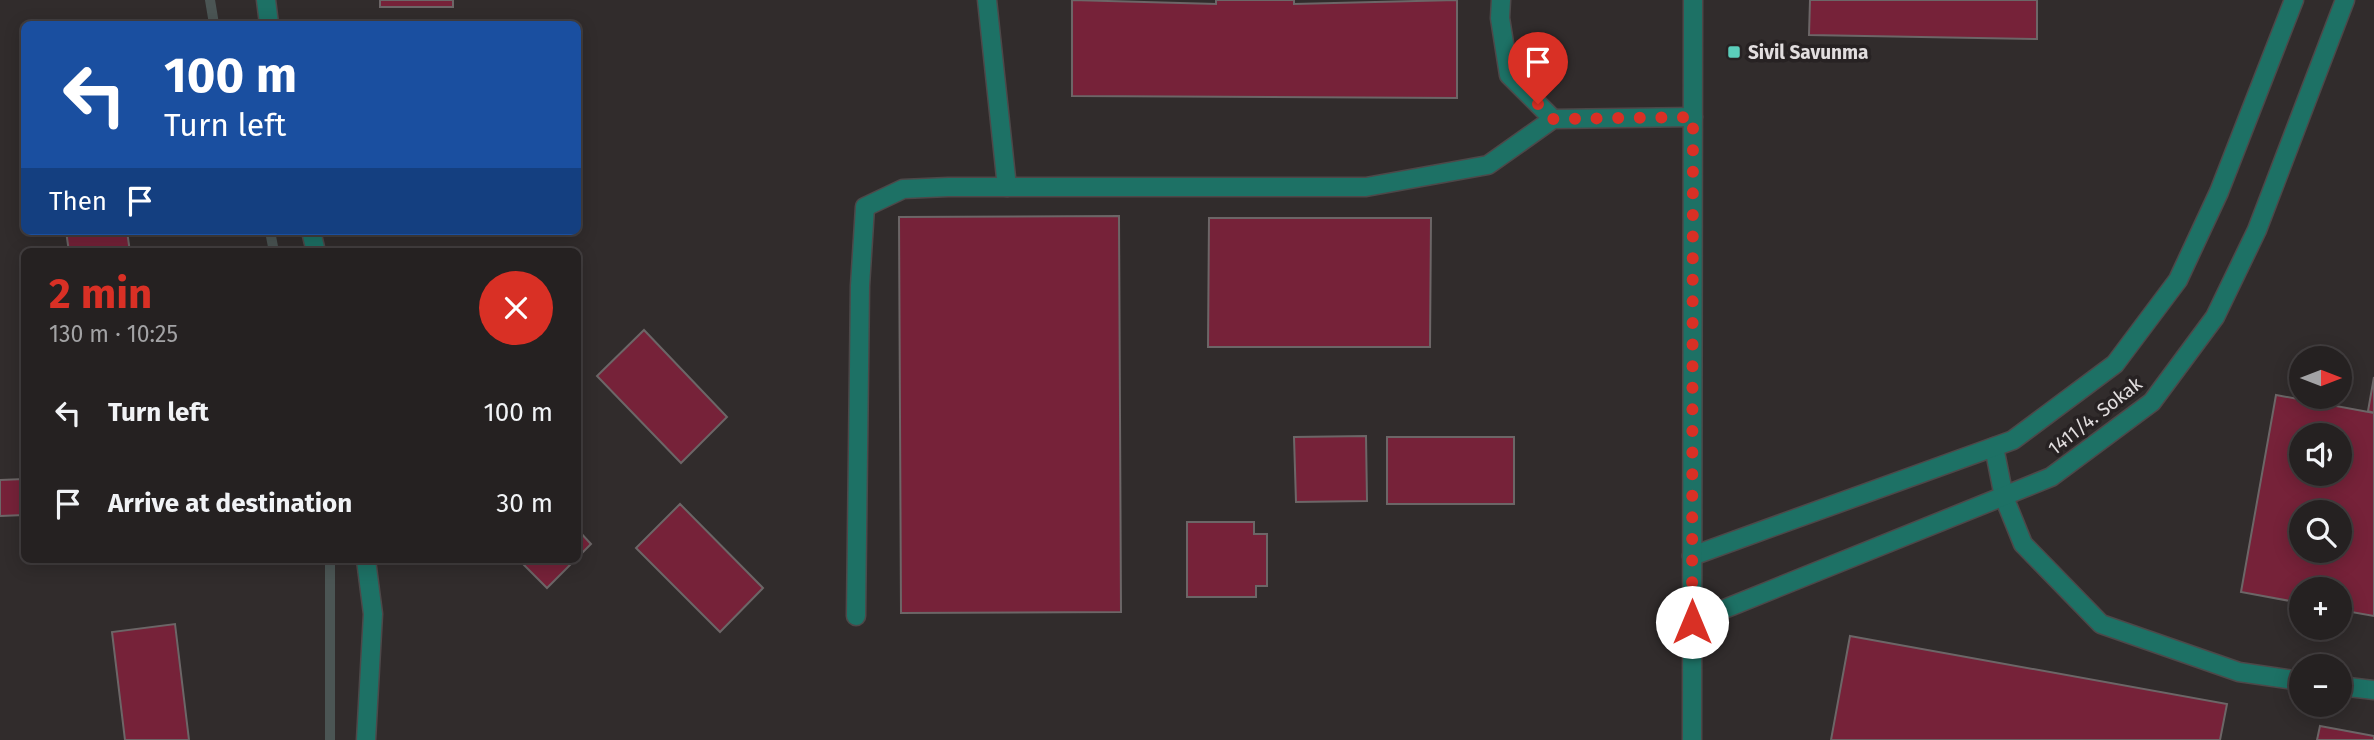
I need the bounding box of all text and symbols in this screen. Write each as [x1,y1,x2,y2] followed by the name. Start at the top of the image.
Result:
[1508,32,1568,104] pin
[1748,41,1869,64] place label: Sivil Savunma
[1519,43,1557,81] icon: arrive
[1726,44,1742,60] marker: Sivil Savunma
[164,46,297,105] text: 100 m
[49,49,140,140] icon: left
[164,106,286,144] text: Turn left
[121,182,159,220] icon: arrive
[49,186,107,217] text: Then
[49,269,152,319] text: 2 min
[479,271,553,345] button: close
[49,320,178,348] text: 130 m · 10:25
[2289,346,2352,410] north arrow
[2289,346,2352,717] map controls
[2043,372,2147,460] street label: 1411/4. Sokak
[49,394,87,432] icon: left
[108,397,209,428] text: Turn left
[484,397,553,428] text: 100 m
[2289,423,2352,486] button: sound
[49,485,87,523] icon: arrive
[108,488,352,519] text: Arrive at destination
[496,488,553,519] text: 30 m
[2289,500,2352,563] button: search
[2289,577,2352,640] button: +
[1655,585,1729,659] position arrow
[2289,654,2352,717] button: −

